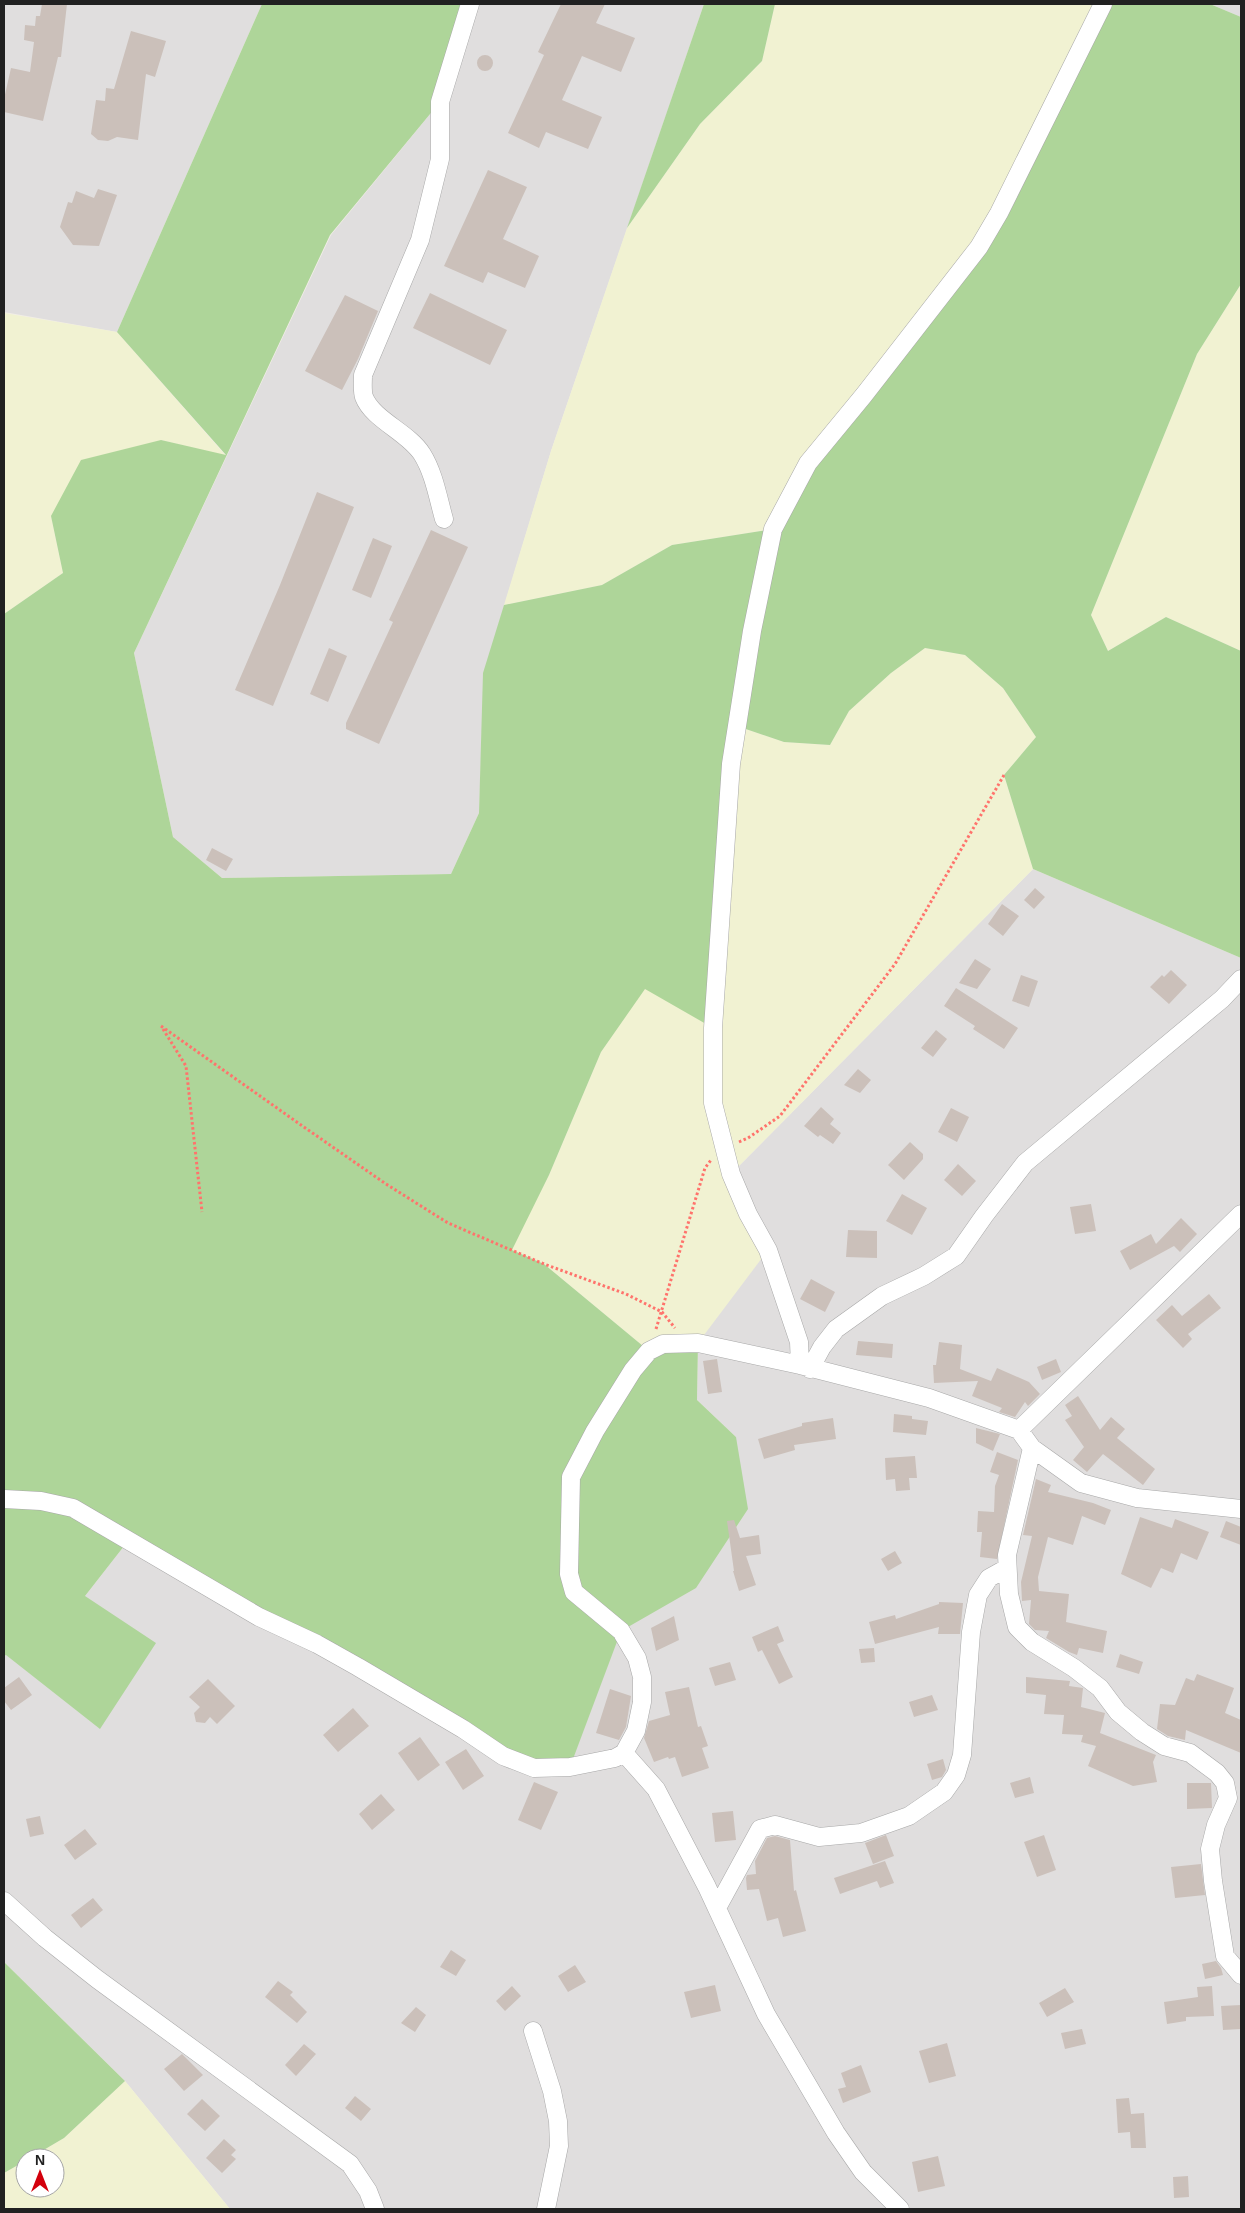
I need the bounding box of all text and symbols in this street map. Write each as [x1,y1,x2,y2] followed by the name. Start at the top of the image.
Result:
[15,2148,65,2198] north arrow
[35,2152,45,2168] text: N

